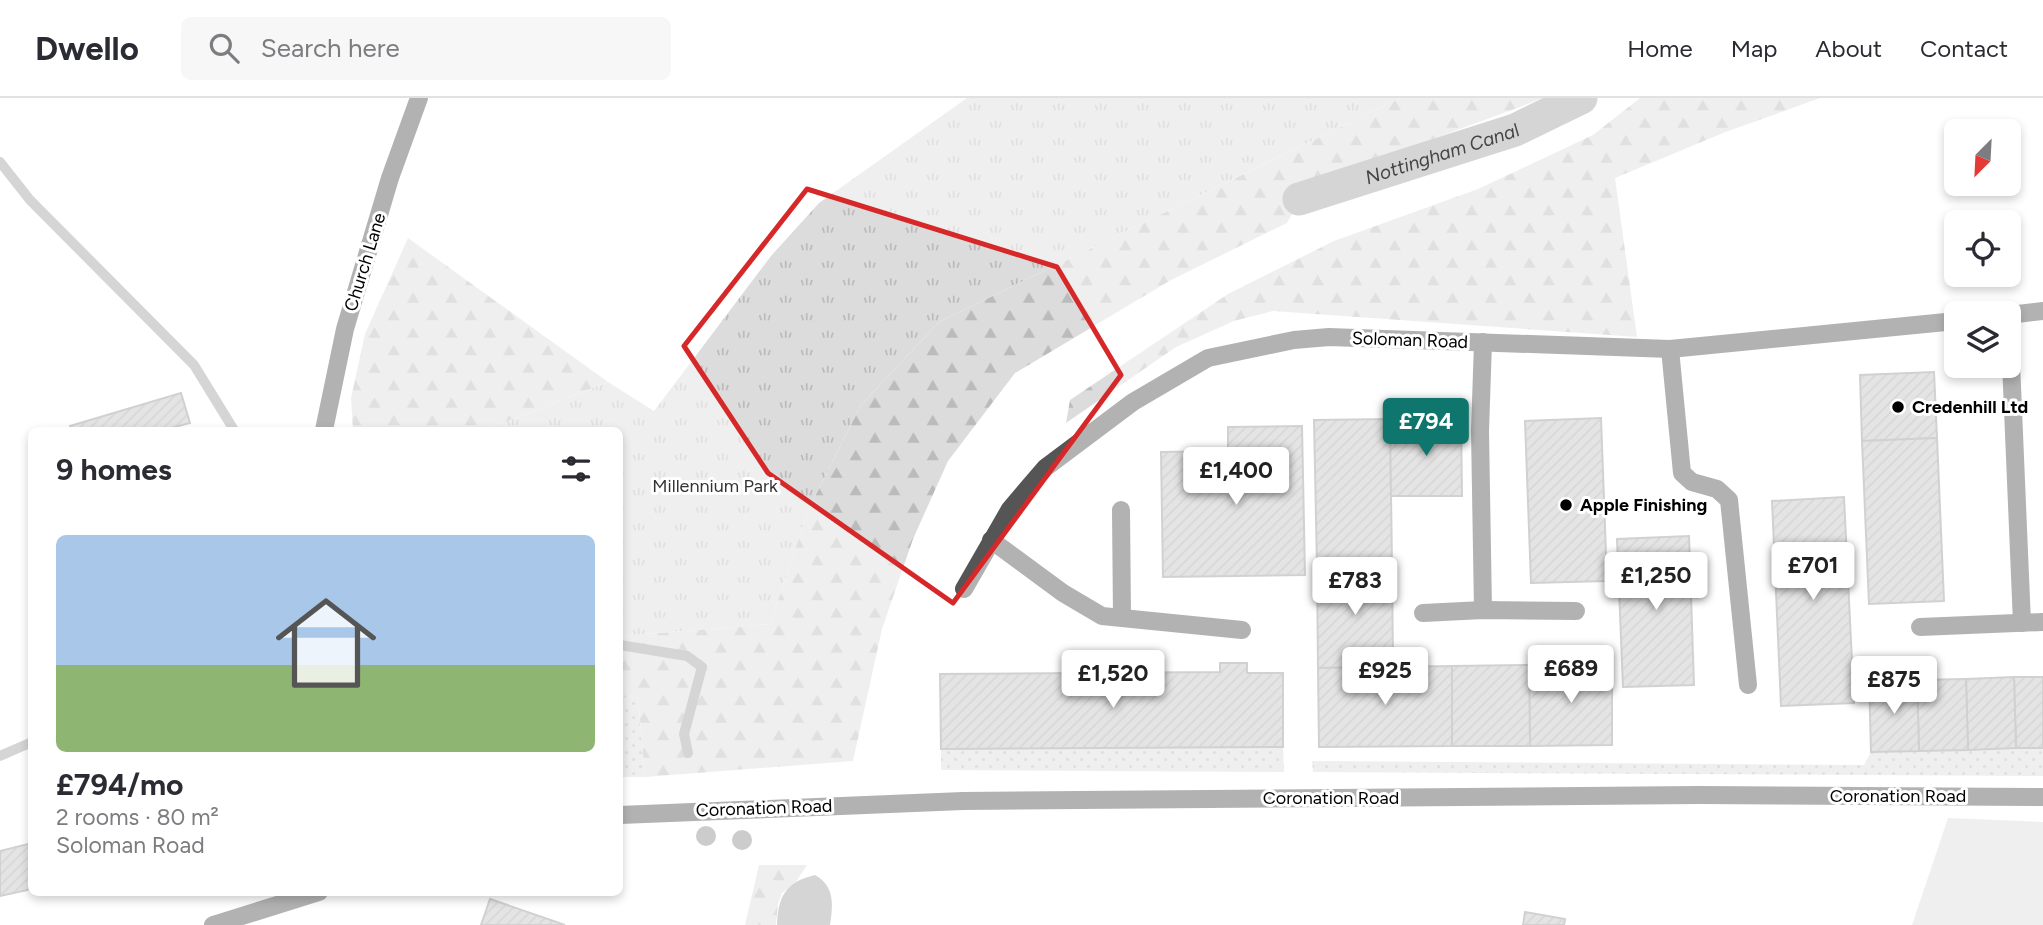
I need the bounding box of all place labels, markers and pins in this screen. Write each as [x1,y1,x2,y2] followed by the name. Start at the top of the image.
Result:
[1912,396,2028,418] place label: Credenhill Ltd
[1385,398,1467,458] pin: £794
[1890,399,1906,415] marker: Credenhill Ltd
[1179,448,1293,507] pin: £1,400
[1580,494,1707,516] place label: Apple Finishing
[1558,497,1574,513] marker: Apple Finishing
[1772,542,1854,602] pin: £701
[1599,552,1713,612] pin: £1,250
[1314,558,1396,617] pin: £783
[1530,646,1612,705] pin: £689
[1344,648,1426,707] pin: £925
[1056,650,1170,710] pin: £1,520
[1853,656,1935,716] pin: £875

